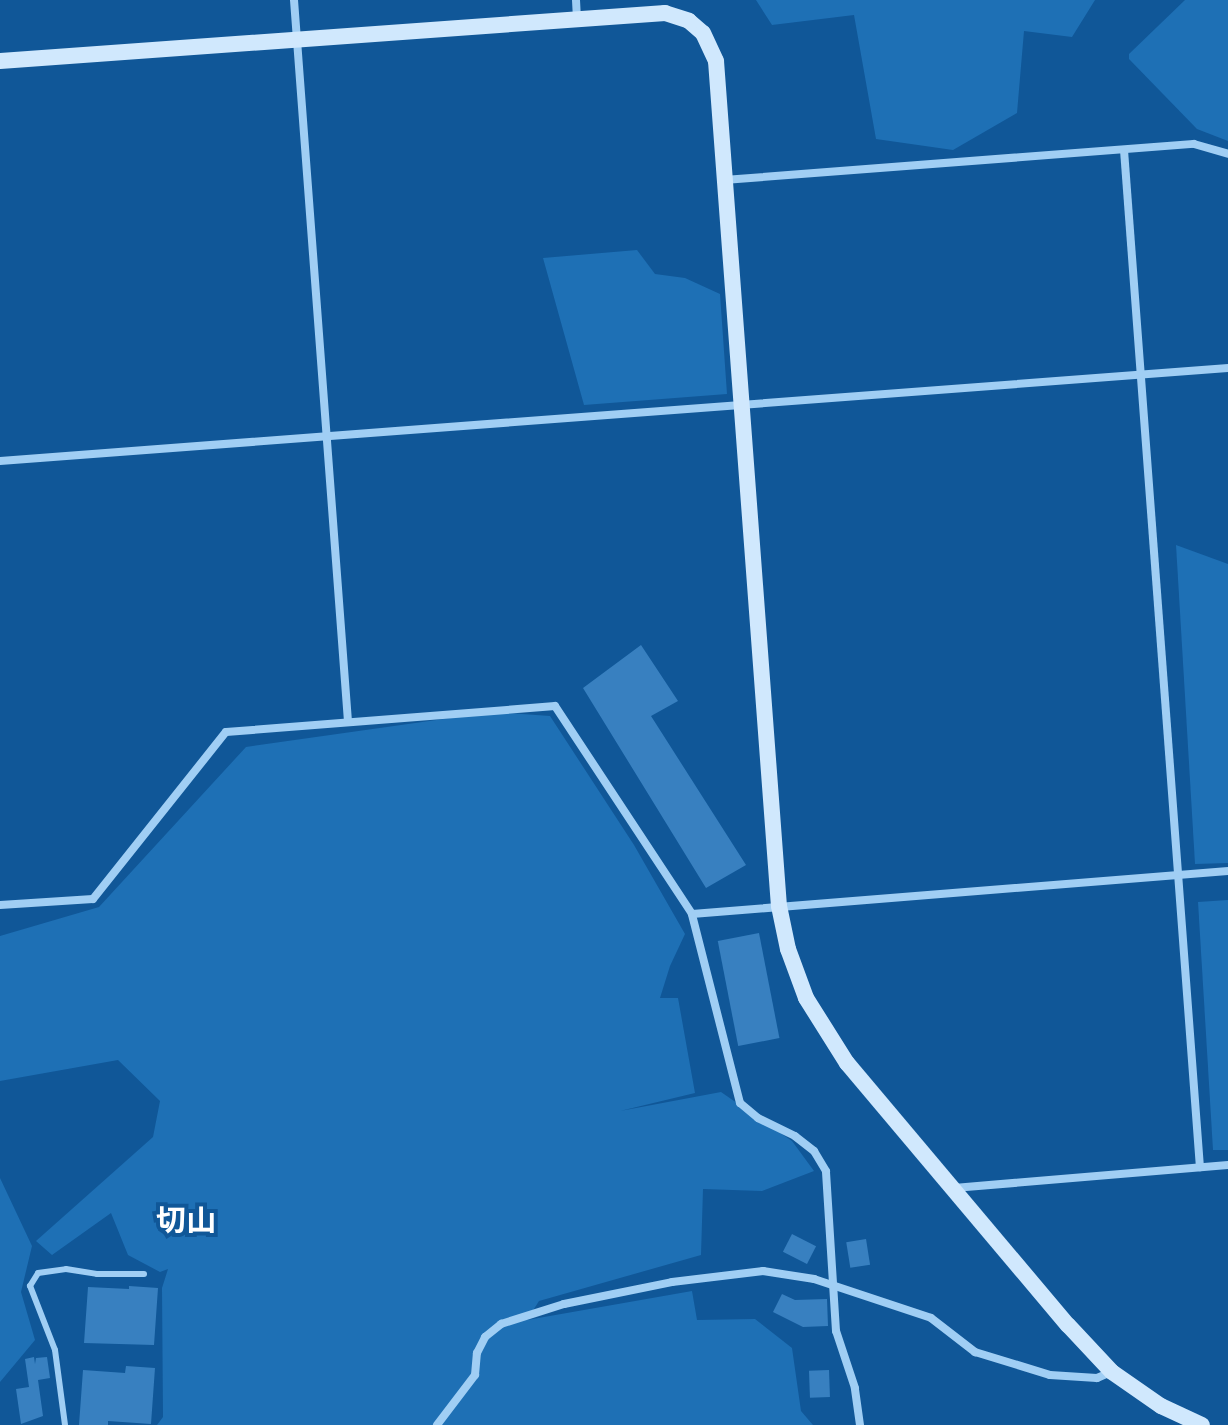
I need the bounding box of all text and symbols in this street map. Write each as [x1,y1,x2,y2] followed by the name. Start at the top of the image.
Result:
[156,1201,216,1237] district label: 切山

